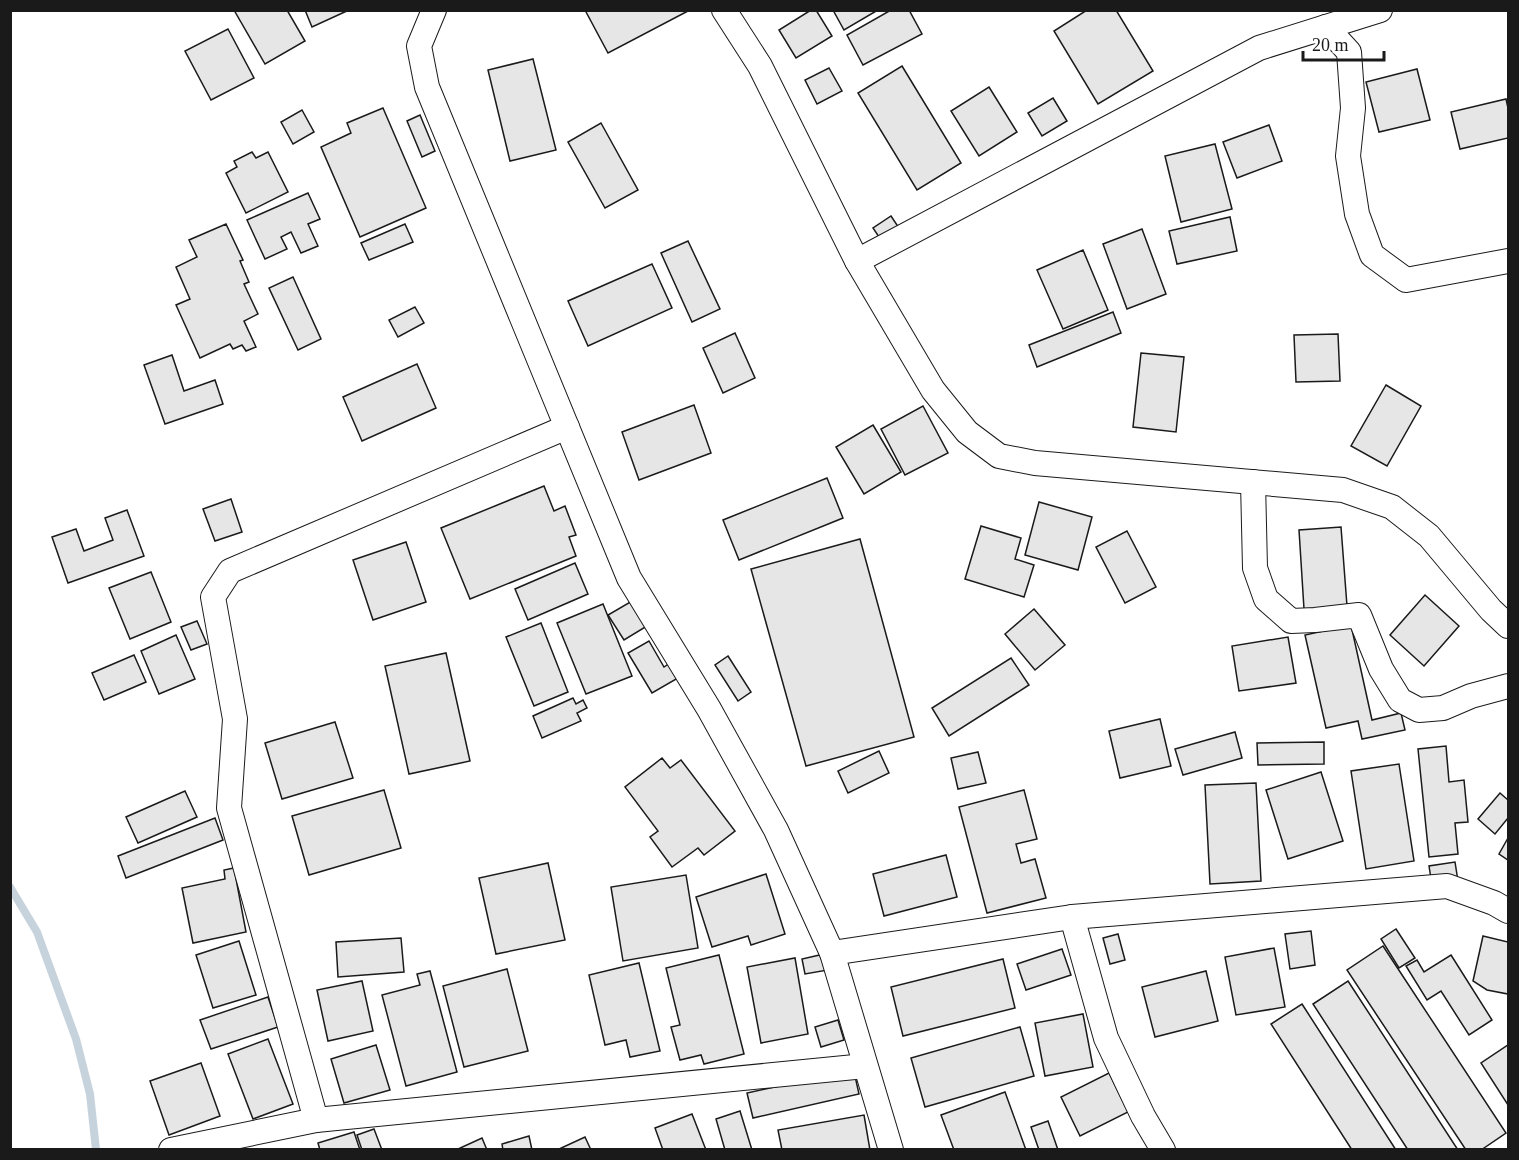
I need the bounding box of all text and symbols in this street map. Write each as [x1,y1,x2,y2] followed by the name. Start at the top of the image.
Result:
[1303,24,1384,62] scale bar
[1312,35,1349,55] text: 20 m

